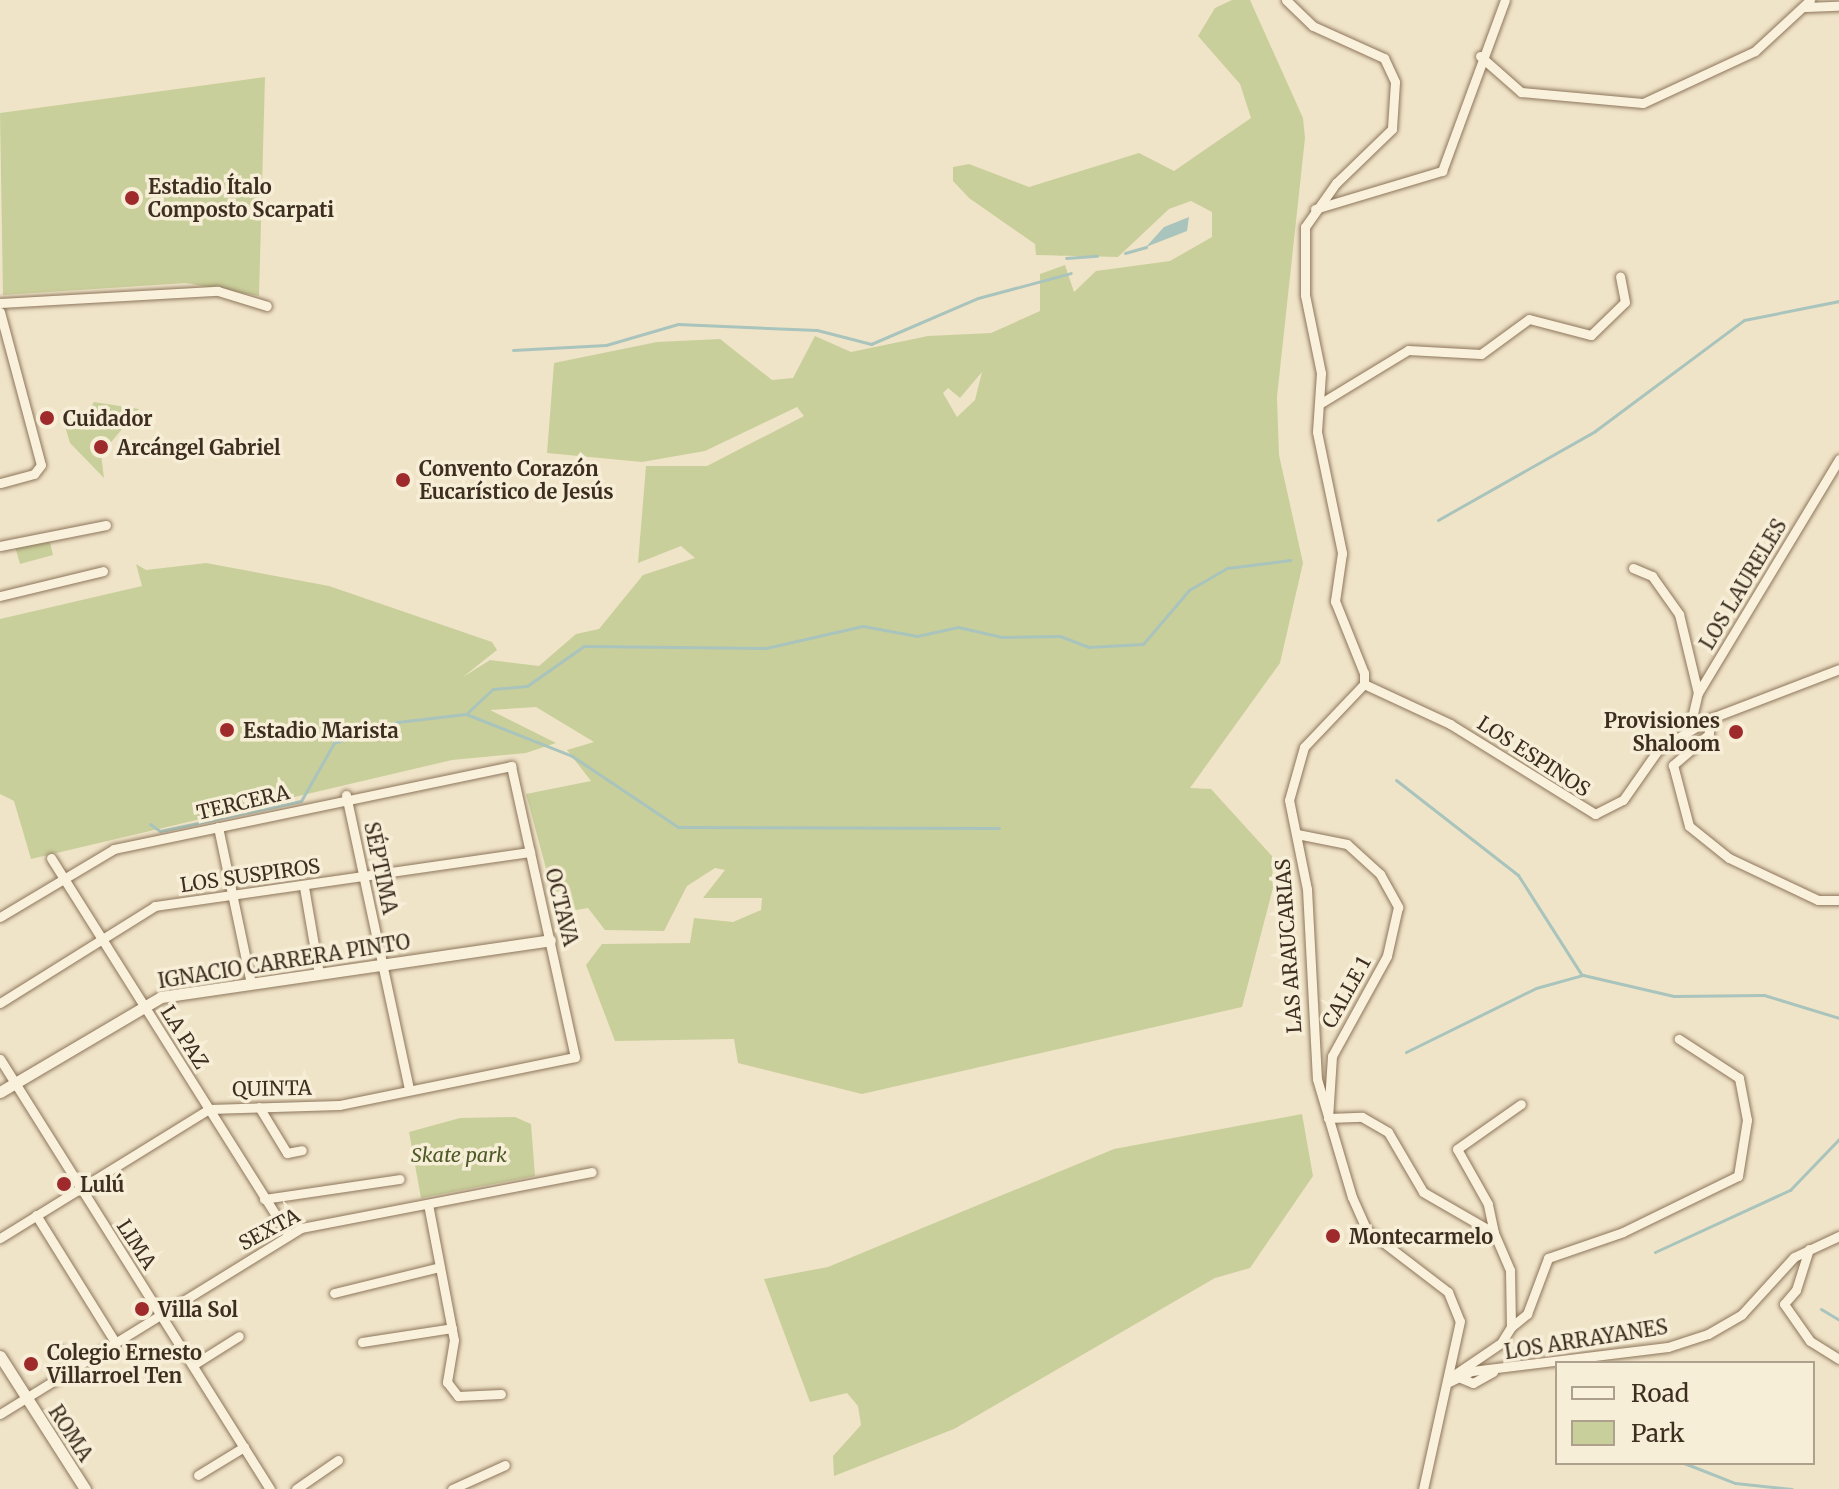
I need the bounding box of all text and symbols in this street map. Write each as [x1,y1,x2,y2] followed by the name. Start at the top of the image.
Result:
[148,174,334,221] place label: Estadio Ítalo Composto Scarpati
[123,189,141,207] marker: Estadio Ítalo Composto Scarpati
[63,406,153,430] place label: Cuidador
[38,409,56,427] marker: Cuidador
[117,435,280,459] place label: Arcángel Gabriel
[92,438,110,456] marker: Arcángel Gabriel
[419,456,614,503] place label: Convento Corazón Eucarístico de Jesús
[394,471,412,489] marker: Convento Corazón Eucarístico de Jesús
[1695,515,1791,653] street label: LOS LAURELES
[1604,708,1720,755] place label: Provisiones Shaloom
[1473,711,1595,801] street label: LOS ESPINOS
[243,718,399,742] place label: Estadio Marista
[218,721,236,739] marker: Estadio Marista
[1727,723,1745,741] marker: Provisiones Shaloom
[194,780,292,824] street label: TERCERA
[360,820,402,916] street label: SÉPTIMA
[179,853,321,897] street label: LOS SUSPIROS
[1270,858,1306,1034] street label: LAS ARAUCARIAS
[541,866,583,948] street label: OCTAVA
[156,929,412,993] street label: IGNACIO CARRERA PINTO
[1317,952,1375,1032] street label: CALLE 1
[156,1001,214,1073] street label: LA PAZ
[232,1075,312,1101] street label: QUINTA
[411,1142,507,1166] park label: Skate park
[80,1172,124,1196] place label: Lulú
[55,1175,73,1193] marker: Lulú
[234,1203,304,1255] street label: SEXTA
[112,1215,162,1273] street label: LIMA
[1349,1224,1493,1248] place label: Montecarmelo
[1324,1227,1342,1245] marker: Montecarmelo
[158,1297,238,1321] place label: Villa Sol
[133,1300,151,1318] marker: Villa Sol
[1503,1314,1669,1364] street label: LOS ARRAYANES
[47,1340,202,1387] place label: Colegio Ernesto Villarroel Ten
[22,1355,40,1373] marker: Colegio Ernesto Villarroel Ten
[1555,1361,1815,1465] legend
[1631,1378,1689,1409] text: Road
[44,1400,98,1466] street label: ROMA
[1631,1418,1684,1449] text: Park

